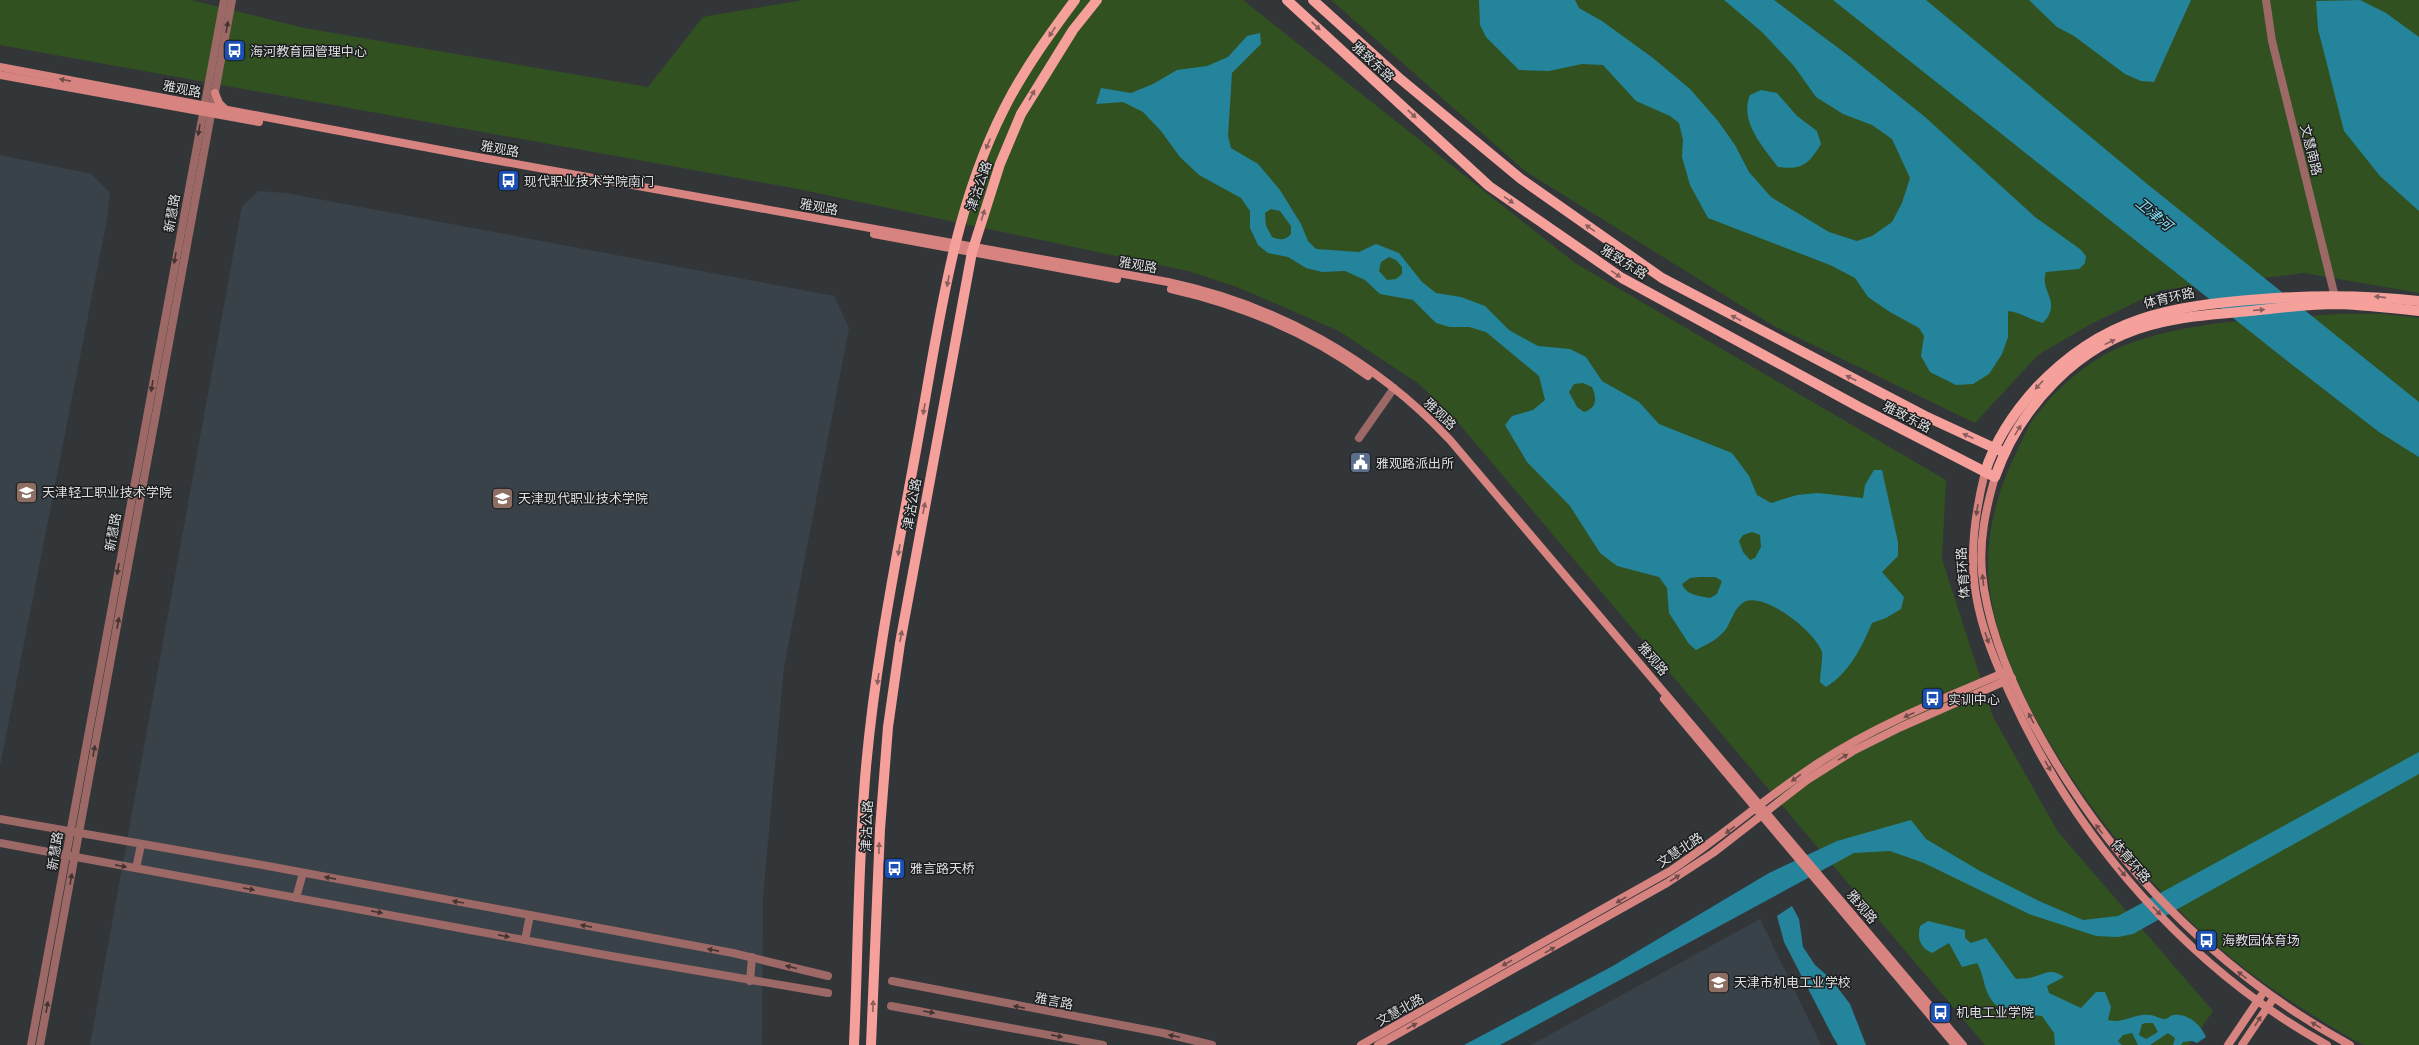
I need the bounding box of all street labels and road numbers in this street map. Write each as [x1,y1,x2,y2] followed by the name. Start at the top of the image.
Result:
[1348,37,1398,87] street label: 雅致东路
[161,76,203,102] street label: 雅观路
[2295,122,2327,178] street label: 文慧南路
[479,136,521,162] street label: 雅观路
[962,158,996,214] street label: 津沽公路
[159,192,185,234] street label: 新慧路
[798,194,840,220] street label: 雅观路
[1597,240,1651,284] street label: 雅致东路
[1117,252,1159,278] street label: 雅观路
[2142,283,2196,313] street label: 体育环路
[1419,394,1461,434] street label: 雅观路
[1880,397,1934,437] street label: 雅致东路
[898,477,926,531] street label: 津沽公路
[100,511,126,553] street label: 新慧路
[1952,546,1974,600] street label: 体育环路
[1633,638,1673,680] street label: 雅观路
[857,800,877,852] street label: 津沽公路
[1653,828,1707,872] street label: 文慧北路
[43,830,67,872] street label: 新慧路
[2107,835,2155,887] street label: 体育环路
[1842,886,1882,928] street label: 雅观路
[1033,988,1075,1014] street label: 雅言路
[1373,989,1427,1031] street label: 文慧北路

